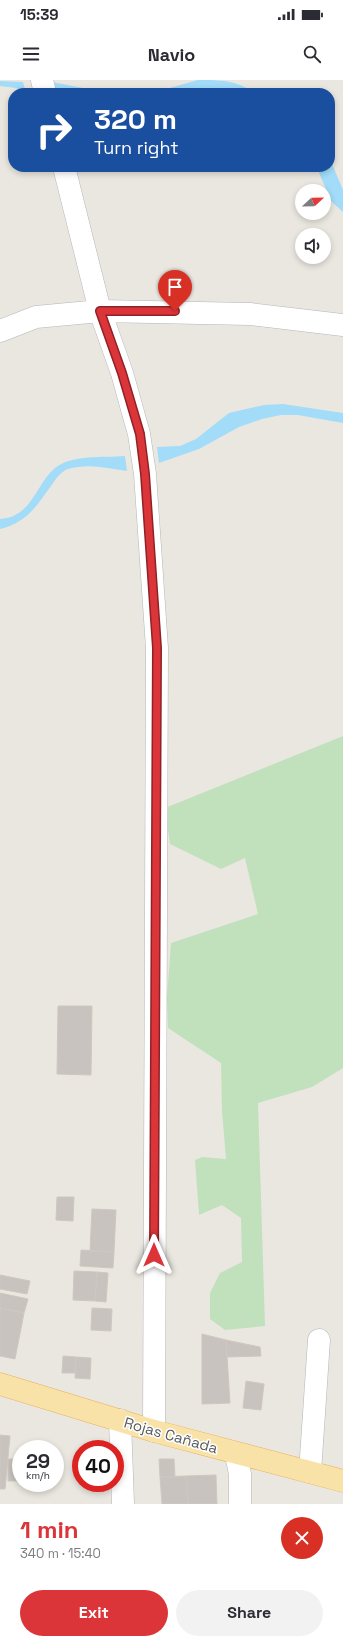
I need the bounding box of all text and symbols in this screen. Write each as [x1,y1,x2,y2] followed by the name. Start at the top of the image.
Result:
[20,5,59,24] text: 15:39
[20,43,42,65] icon: menu
[148,43,195,66] text: Navio
[301,43,323,65] icon: search
[94,101,177,137] text: 320 m
[28,104,80,156] icon: right
[94,136,178,159] text: Turn right
[295,184,331,220] north arrow
[295,184,331,264] map controls
[295,228,331,264] button: sound
[158,270,192,311] pin
[164,276,186,298] icon: arrive
[133,1234,175,1276] position arrow
[122,1413,221,1458] street label: Rojas Cañada
[72,1440,124,1492] speed limit sign: 40
[26,1448,50,1474] text: 29
[26,1469,50,1482] text: km/h
[20,1514,79,1545] text: 1 min
[281,1517,323,1559] button: close
[20,1545,101,1562] text: 340 m · 15:40
[20,1590,168,1636] button: Exit
[176,1590,323,1636] button: Share

